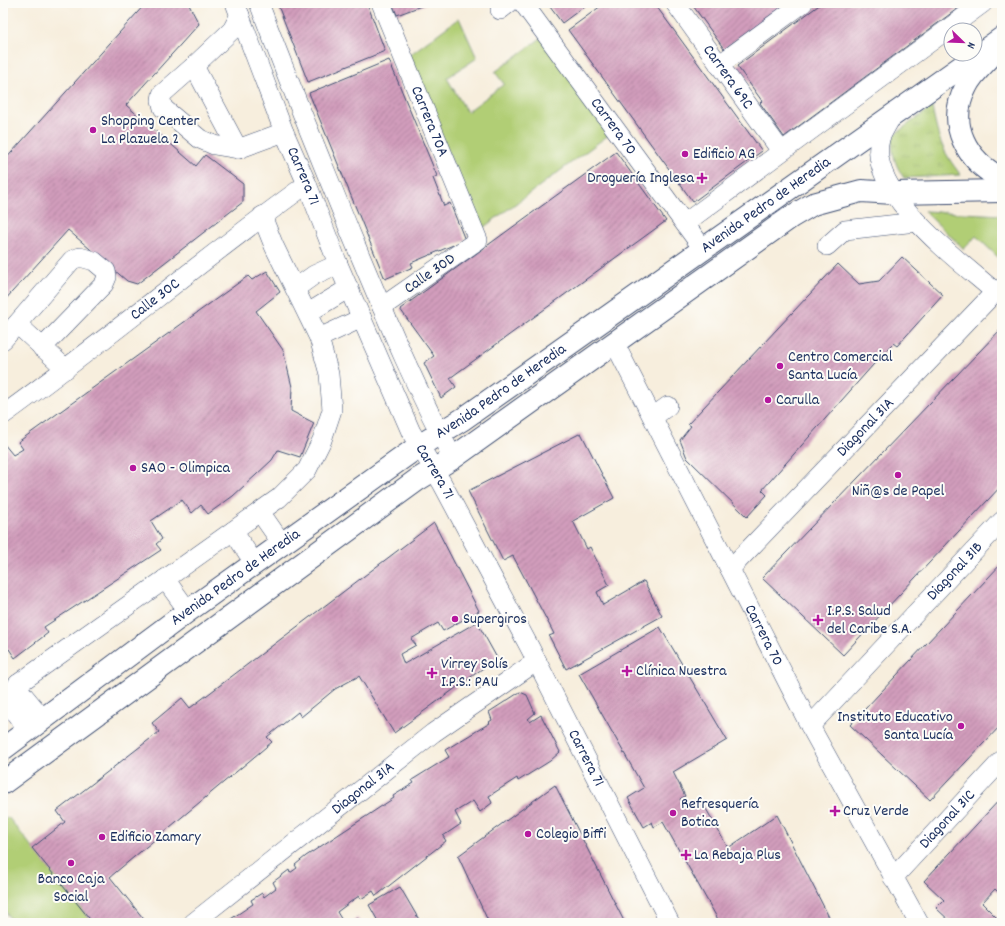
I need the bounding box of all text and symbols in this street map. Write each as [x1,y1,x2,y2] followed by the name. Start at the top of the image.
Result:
[943,22,983,62] north arrow
[962,39,979,51] text: N
[697,40,759,114] street label: Carrera 69C
[405,82,454,161] street label: Carrera 70A
[585,93,642,160] street label: Carrera 70
[101,110,200,151] place label: Shopping Center La Plazuela 2
[88,125,98,135] marker: Shopping Center La Plazuela 2
[281,143,326,208] street label: Carrera 71
[693,143,755,166] place label: Edificio AG
[680,149,690,159] marker: Edificio AG
[696,151,836,259] street label: Avenida Pedro de Heredia
[587,167,694,190] place label: Droguería Inglesa
[697,173,707,183] marker: Droguería Inglesa
[400,248,460,300] street label: Calle 30D
[125,273,185,326] street label: Calle 30C
[431,338,571,445] street label: Avenida Pedro de Heredia
[788,346,893,387] place label: Centro Comercial Santa Lucía
[775,361,785,371] marker: Centro Comercial Santa Lucía
[776,389,820,412] place label: Carulla
[831,392,900,462] street label: Diagonal 31A
[763,395,773,405] marker: Carulla
[409,439,460,503] street label: Carrera 71
[141,457,230,480] place label: SAO - Olimpica
[128,463,138,473] marker: SAO - Olimpica
[893,470,903,480] marker: Niñ@s de Papel
[852,480,945,503] place label: Niñ@s de Papel
[166,523,305,632] street label: Avenida Pedro de Heredia
[921,537,988,606] street label: Diagonal 31B
[738,600,789,670] street label: Carrera 70
[827,600,912,641] place label: I.P.S. Salud del Caribe S.A.
[463,608,527,631] place label: Supergiros
[450,614,460,624] marker: Supergiros
[812,614,824,626] marker: I.P.S. Salud del Caribe S.A.
[441,653,509,694] place label: Virrey Solís I.P.S.: PAU
[636,660,727,683] place label: Clínica Nuestra
[621,665,633,677] marker: Clínica Nuestra
[426,667,438,679] marker: Virrey Solís I.P.S.: PAU
[837,706,953,747] place label: Instituto Educativo Santa Lucía
[956,721,966,731] marker: Instituto Educativo Santa Lucía
[562,726,610,791] street label: Carrera 71
[327,756,400,820] street label: Diagonal 31A
[914,784,981,854] street label: Diagonal 31C
[681,793,759,834] place label: Refresquería Botica
[843,800,909,823] place label: Cruz Verde
[830,806,840,816] marker: Cruz Verde
[668,808,678,818] marker: Refresquería Botica
[536,823,606,846] place label: Colegio Biffi
[110,826,201,849] place label: Edificio Zamary
[523,829,533,839] marker: Colegio Biffi
[97,832,107,842] marker: Edificio Zamary
[694,844,781,867] place label: La Rebaja Plus
[681,850,691,860] marker: La Rebaja Plus
[66,858,76,868] marker: Banco Caja Social
[38,868,105,909] place label: Banco Caja Social

